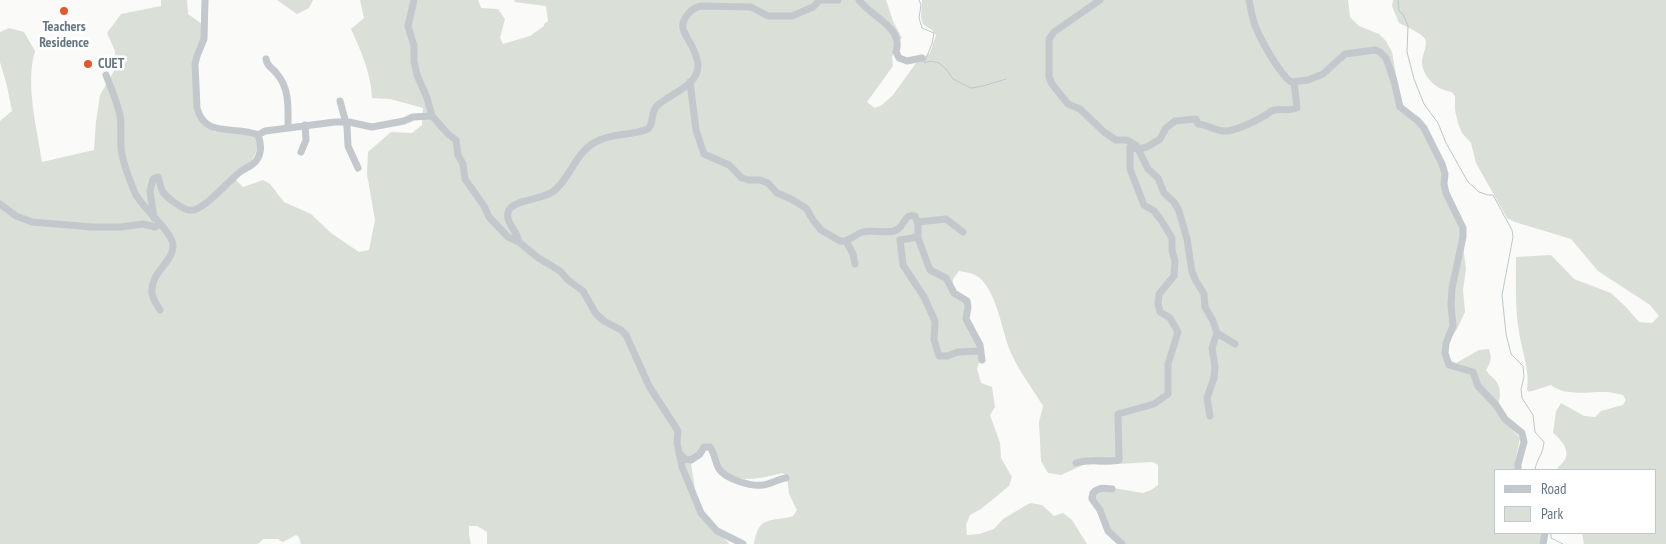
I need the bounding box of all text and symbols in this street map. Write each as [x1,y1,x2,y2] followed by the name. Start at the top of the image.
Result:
[58,5,70,17] marker: Teachers Residence
[39,19,89,52] place label: Teachers Residence
[98,56,124,72] place label: CUET
[82,58,94,70] marker: CUET
[1494,469,1656,534] legend
[1541,479,1567,498] text: Road
[1541,504,1563,523] text: Park

